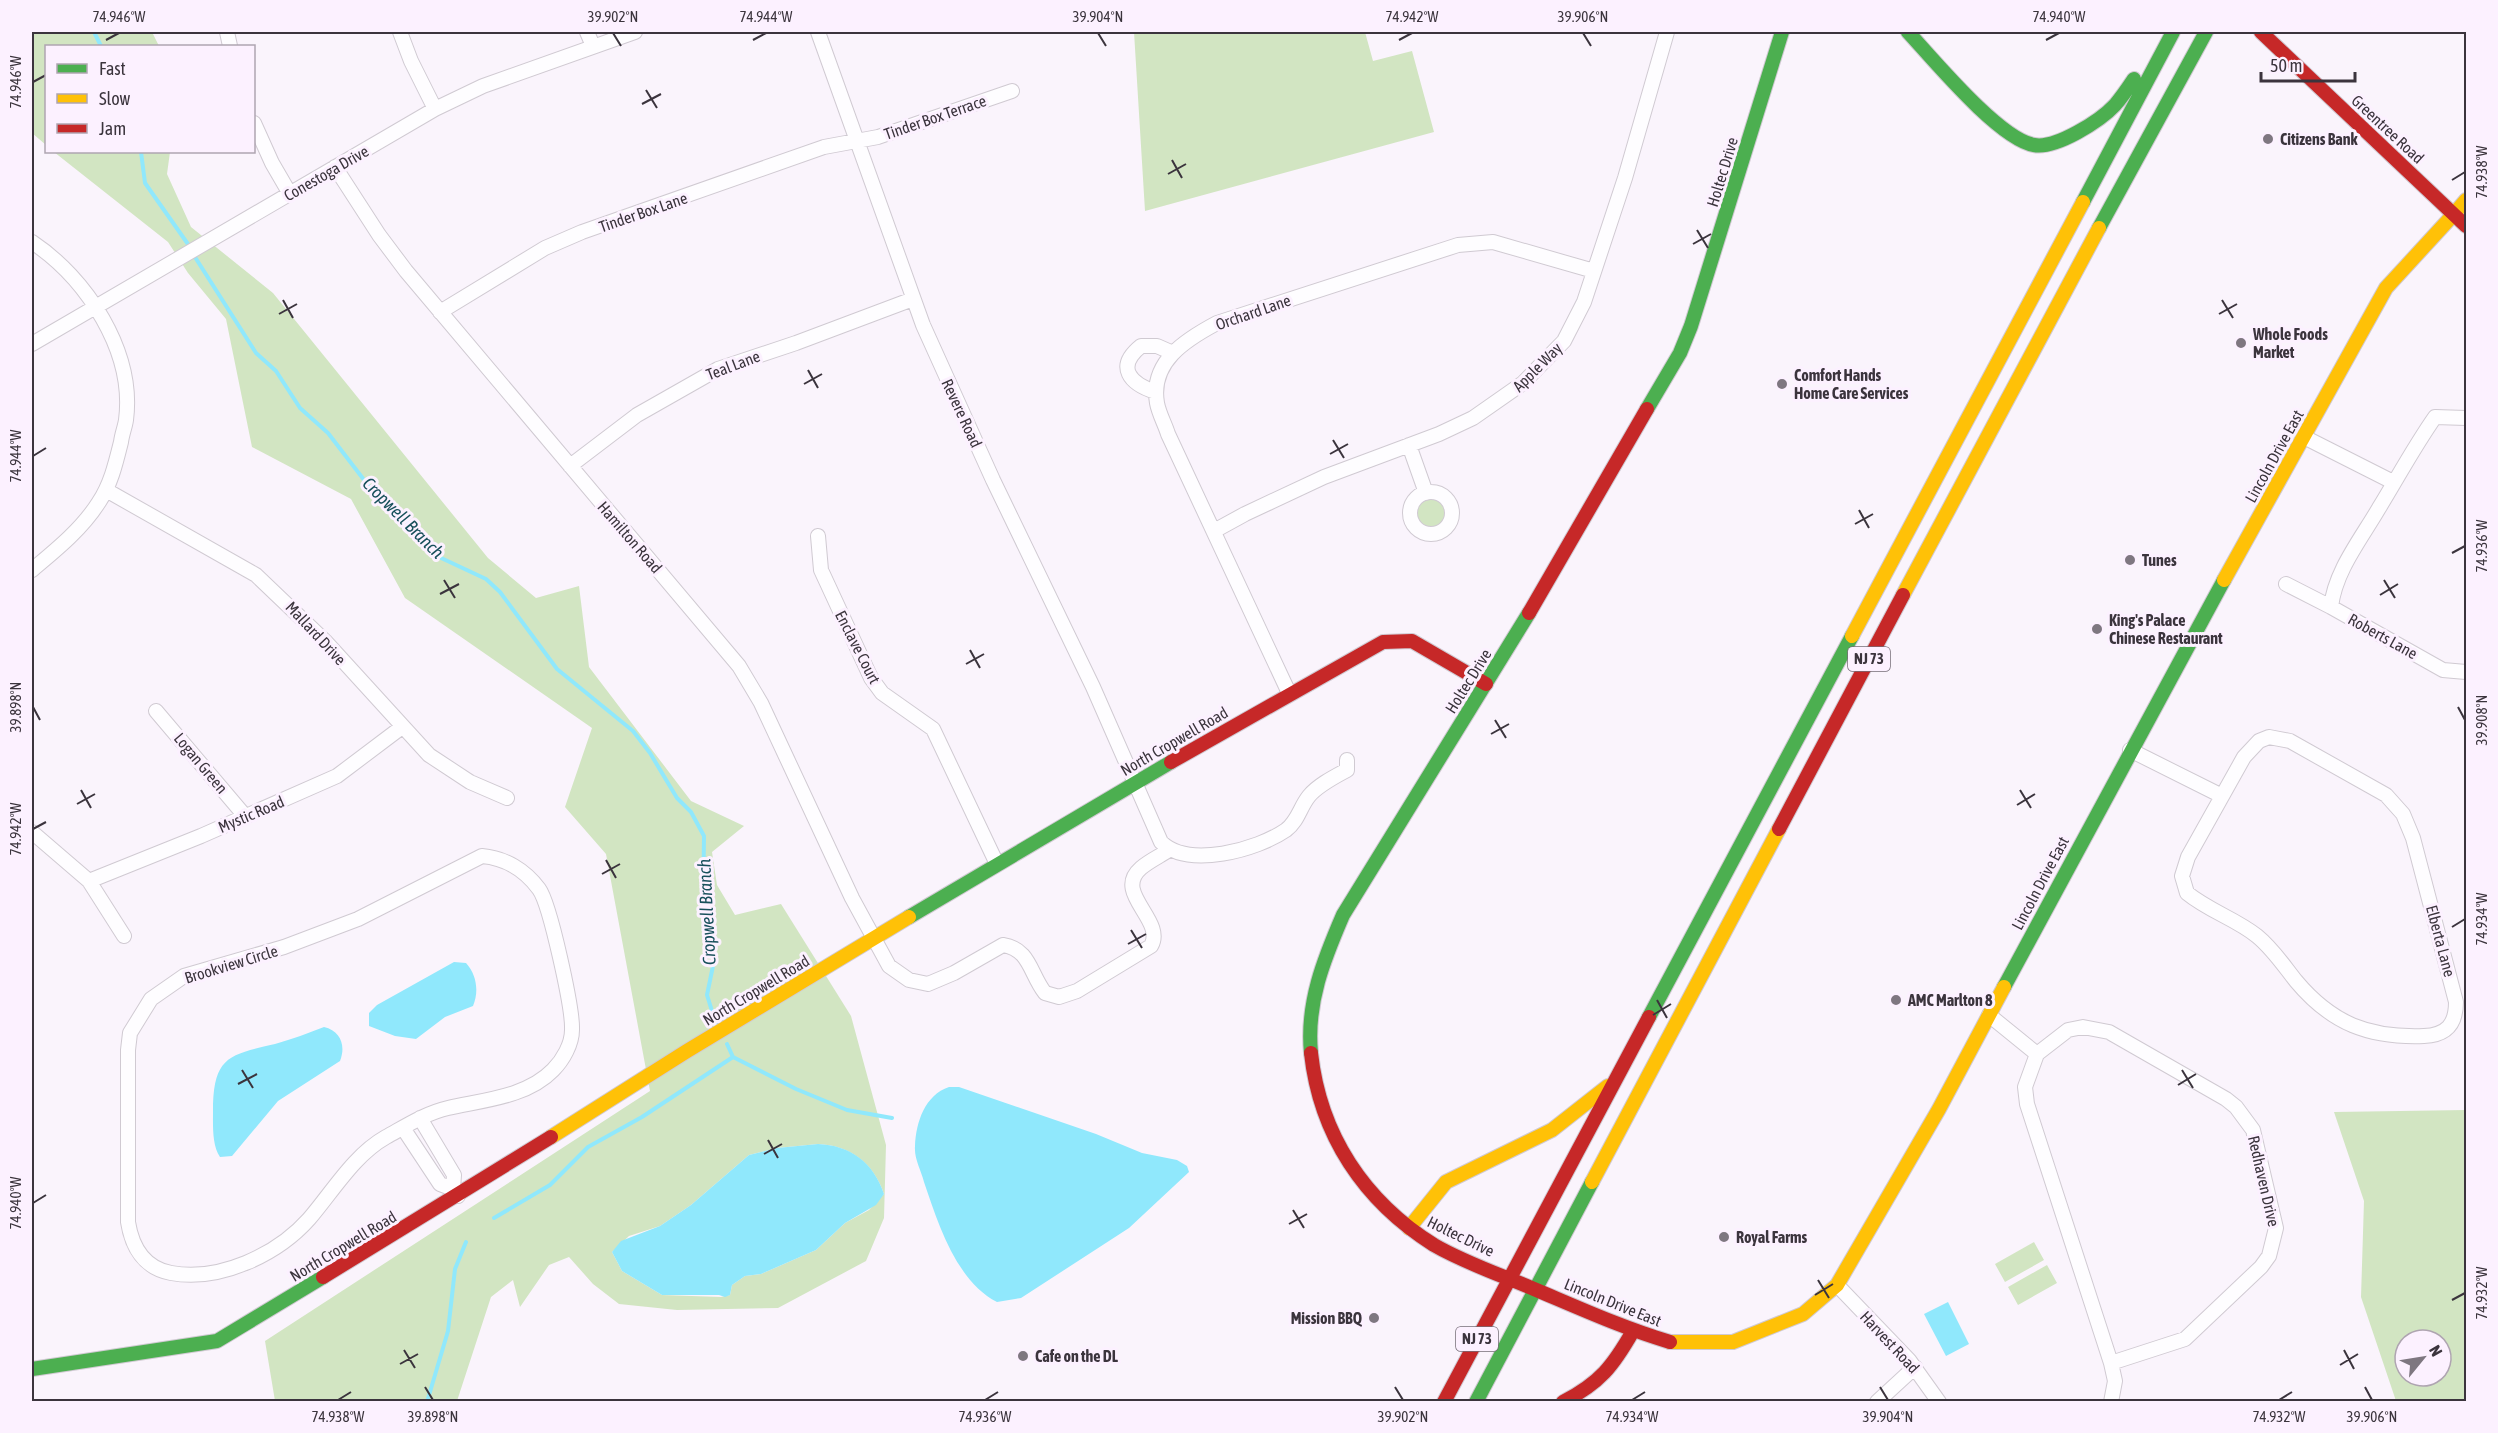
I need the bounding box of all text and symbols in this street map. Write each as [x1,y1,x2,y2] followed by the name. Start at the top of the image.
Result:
[93,8,146,25] text: 74.946°W
[588,8,638,25] text: 39.902°N
[740,8,793,25] text: 74.944°W
[1073,8,1123,25] text: 39.904°N
[1386,8,1439,25] text: 74.942°W
[1558,8,1608,25] text: 39.906°N
[2033,8,2086,25] text: 74.940°W
[45,45,255,153] legend
[2261,45,2356,83] scale bar
[7,55,24,108] text: 74.946°W
[2270,55,2302,76] text: 50 m
[99,58,126,79] text: Fast
[99,88,130,109] text: Slow
[882,91,988,143] street label: Tinder Box Terrace
[2348,91,2428,167] street label: Greentree Road
[99,118,126,139] text: Jam
[2280,130,2358,148] place label: Citizens Bank
[2261,132,2275,146] marker: Citizens Bank
[1703,135,1741,209] street label: Holtec Drive
[281,142,372,205] street label: Conestoga Drive
[2473,145,2490,198] text: 74.938°W
[596,188,690,236] street label: Tinder Box Lane
[1213,291,1293,333] street label: Orchard Lane
[2252,325,2328,361] place label: Whole Foods Market
[2234,336,2248,350] marker: Whole Foods Market
[1509,339,1566,396] street label: Apple Way
[704,347,762,383] street label: Teal Lane
[1794,366,1909,402] place label: Comfort Hands Home Care Services
[938,376,986,450] street label: Revere Road
[1775,377,1789,391] marker: Comfort Hands Home Care Services
[2241,406,2307,505] street label: Lincoln Drive East
[7,429,24,482] text: 74.944°W
[358,473,449,563] water label: Cropwell Branch
[594,498,666,576] street label: Hamilton Road
[2473,519,2490,572] text: 74.936°W
[2142,551,2177,569] place label: Tunes
[2123,553,2137,567] marker: Tunes
[282,598,350,668] street label: Mallard Drive
[832,607,884,687] street label: Enclave Court
[2345,610,2421,662] street label: Roberts Lane
[2109,611,2223,647] place label: King's Palace Chinese Restaurant
[2090,622,2104,636] marker: King's Palace Chinese Restaurant
[1441,646,1495,716] street label: Holtec Drive
[1848,647,1890,671] road number: NJ 73
[7,682,24,732] text: 39.898°N
[2473,695,2490,745] text: 39.908°N
[1117,703,1231,780] street label: North Cropwell Road
[170,729,231,797] street label: Logan Green
[215,792,287,837] street label: Mystic Road
[7,802,24,855] text: 74.942°W
[2008,833,2072,933] street label: Lincoln Drive East
[693,858,720,966] water label: Cropwell Branch
[2473,892,2490,945] text: 74.934°W
[2423,903,2459,979] street label: Elberta Lane
[182,941,280,987] street label: Brookview Circle
[700,951,813,1030] street label: North Cropwell Road
[1907,991,1993,1009] place label: AMC Marlton 8
[1889,993,1903,1007] marker: AMC Marlton 8
[2245,1134,2283,1228] street label: Redhaven Drive
[7,1176,24,1229] text: 74.940°W
[287,1207,400,1286] street label: North Cropwell Road
[1425,1212,1497,1260] street label: Holtec Drive
[1736,1228,1807,1246] place label: Royal Farms
[1717,1230,1731,1244] marker: Royal Farms
[2473,1266,2490,1319] text: 74.932°W
[1562,1274,1664,1330] street label: Lincoln Drive East
[1857,1307,1923,1377] street label: Harvest Road
[1291,1309,1363,1327] place label: Mission BBQ
[1367,1311,1381,1325] marker: Mission BBQ
[1456,1327,1498,1351] road number: NJ 73
[2393,1328,2453,1388] north arrow
[2426,1342,2446,1359] text: N
[1035,1347,1119,1365] place label: Cafe on the DL
[1016,1349,1030,1363] marker: Cafe on the DL
[312,1408,365,1425] text: 74.938°W
[408,1408,458,1425] text: 39.898°N
[959,1408,1012,1425] text: 74.936°W
[1378,1408,1428,1425] text: 39.902°N
[1606,1408,1659,1425] text: 74.934°W
[1863,1408,1913,1425] text: 39.904°N
[2253,1408,2306,1425] text: 74.932°W
[2347,1408,2397,1425] text: 39.906°N

